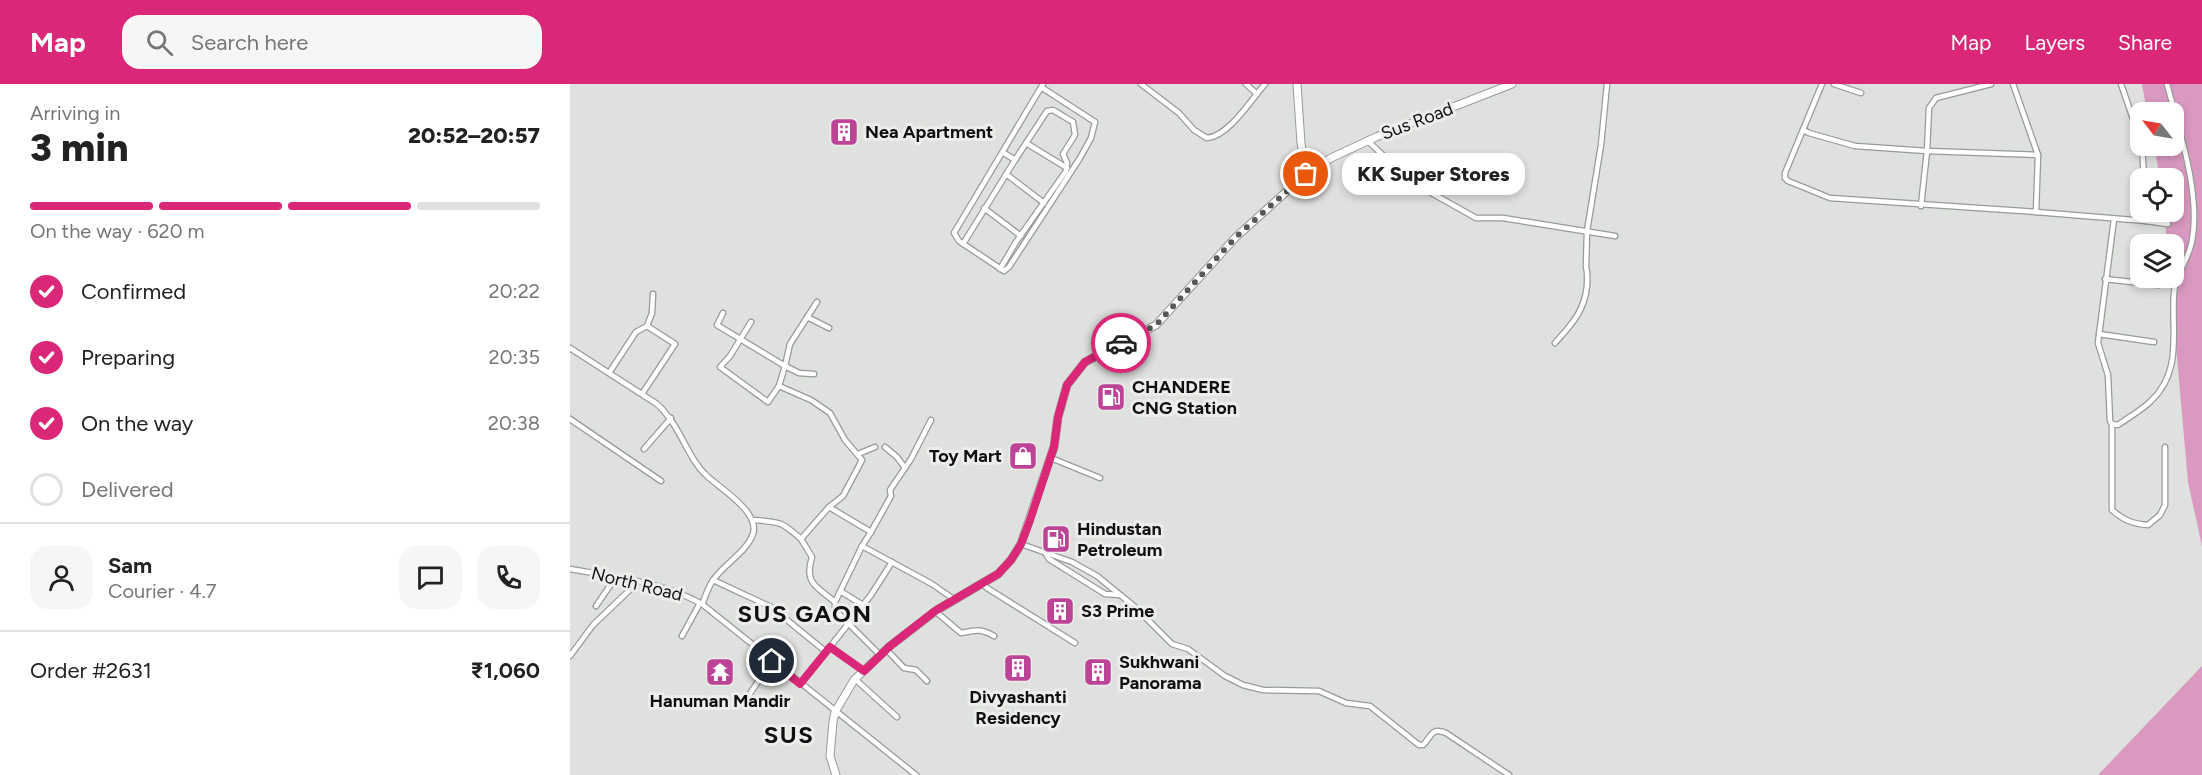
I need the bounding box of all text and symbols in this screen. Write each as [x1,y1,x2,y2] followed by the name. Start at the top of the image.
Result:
[122,15,542,69] search box
[30,25,86,59] text: Map
[143,26,176,59] icon: search
[191,29,308,56] text: Search here
[1951,30,1991,55] text: Map
[2024,30,2085,55] text: Layers
[2118,30,2172,55] text: Share
[1378,97,1456,145] street label: Sus Road
[30,101,120,125] text: Arriving in
[2130,102,2184,156] north arrow
[2130,102,2184,288] map controls
[828,116,860,148] building icon: Nea Apartment
[865,121,993,143] place label: Nea Apartment
[408,122,540,149] text: 20:52–20:57
[30,124,128,171] text: 3 min
[1280,148,1331,199] pin
[1342,153,1525,195] callout: KK Super Stores
[1289,157,1322,190] icon: bag
[1357,162,1510,186] text: KK Super Stores
[2130,168,2184,222] button: locate
[30,219,204,243] text: On the way · 620 m
[2130,234,2184,288] button: layers
[30,275,63,308] icon: check
[81,278,186,305] text: Confirmed
[489,279,540,303] text: 20:22
[1091,313,1151,373] courier
[1105,327,1138,360] icon: car
[30,341,63,374] icon: check
[81,344,175,371] text: Preparing
[489,345,540,369] text: 20:35
[1132,376,1237,419] place label: CHANDERE CNG Station
[1095,381,1127,413] fuel station icon: CHANDERE CNG Station
[30,407,63,440] icon: check
[81,410,193,437] text: On the way
[488,411,540,435] text: 20:38
[1007,440,1039,472] shop icon: Toy Mart
[929,445,1002,467] place label: Toy Mart
[81,476,174,503] text: Delivered
[1077,518,1162,561] place label: Hindustan Petroleum
[1040,523,1072,555] fuel station icon: Hindustan Petroleum
[30,546,93,609] button: person
[399,546,462,609] button: chat
[477,546,540,609] button: phone
[108,552,152,579] text: Sam
[589,562,685,606] street label: North Road
[108,579,217,603] text: Courier · 4.7
[1044,595,1076,627] building icon: S3 Prime
[738,599,872,628] district label: SUS GAON
[1081,600,1154,622] place label: S3 Prime
[746,635,797,686] pin
[755,644,788,677] icon: home
[1119,651,1202,694] place label: Sukhwani Panorama
[1002,652,1034,684] building icon: Divyashanti Residency
[704,656,736,688] temple icon: Hanuman Mandir
[1082,656,1114,688] building icon: Sukhwani Panorama
[30,657,152,684] text: Order #2631
[471,657,540,684] text: ₹1,060
[969,686,1067,729] place label: Divyashanti Residency
[650,690,791,712] place label: Hanuman Mandir
[764,720,814,749] district label: SUS

